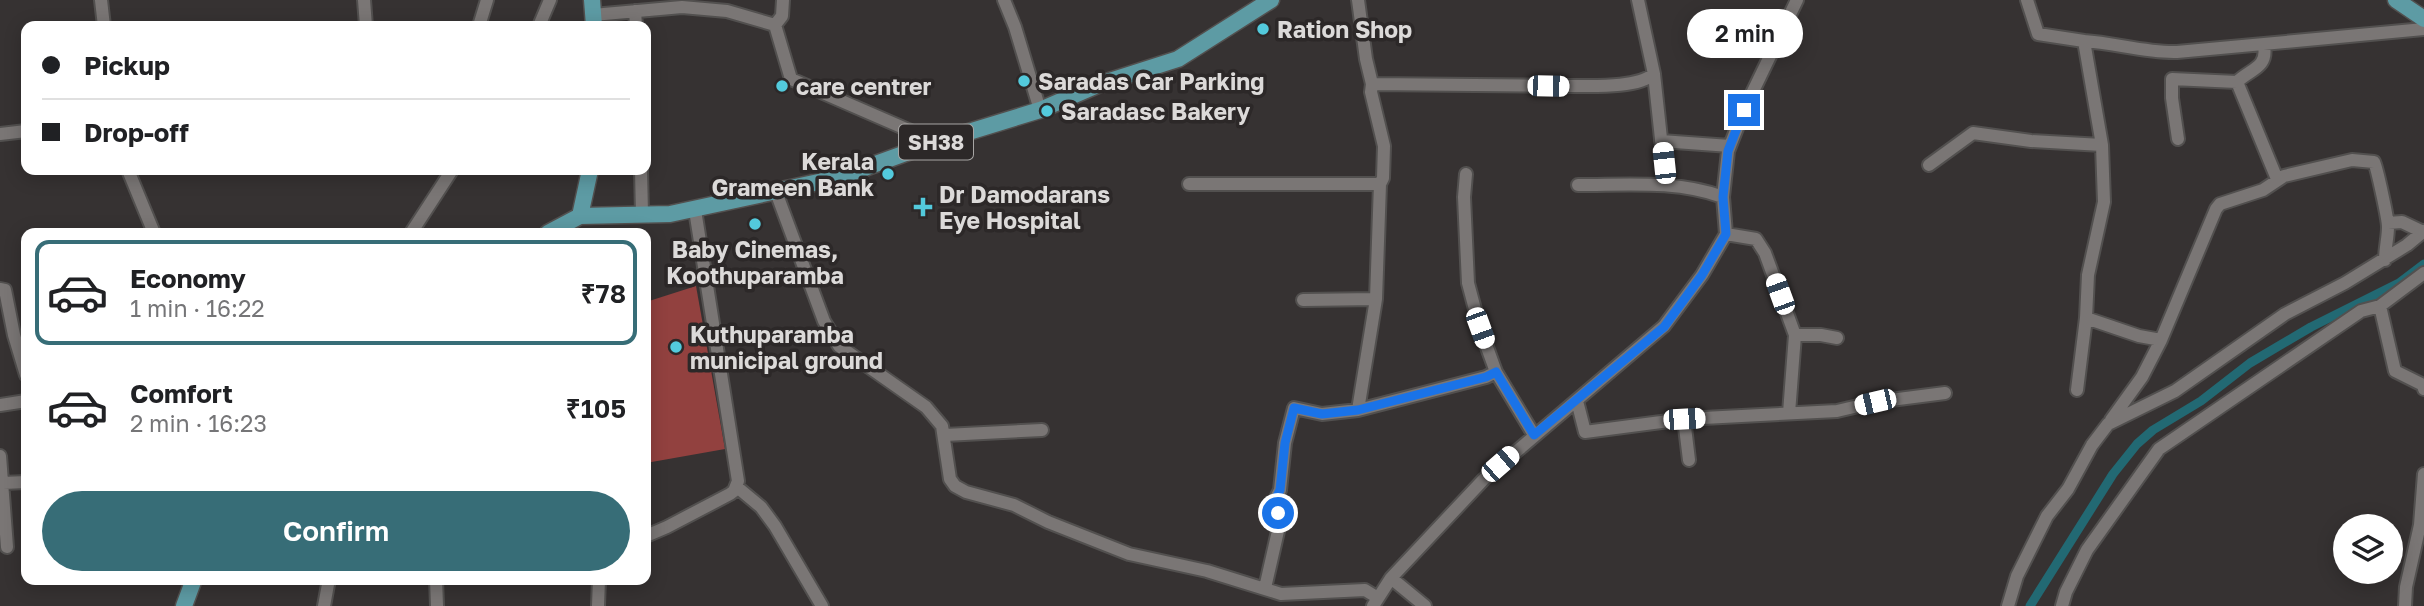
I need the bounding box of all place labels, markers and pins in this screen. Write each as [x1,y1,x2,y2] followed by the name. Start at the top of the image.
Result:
[1277,15,1412,43] place label: Ration Shop
[1255,21,1271,37] marker: Ration Shop
[1038,67,1264,95] place label: Saradas Car Parking
[796,72,932,100] place label: care centrer
[1016,73,1032,89] marker: Saradas Car Parking
[774,78,790,94] marker: care centrer
[1061,97,1251,125] place label: Saradasc Bakery
[1039,103,1055,119] marker: Saradasc Bakery
[711,147,875,201] place label: Kerala Grameen Bank
[880,166,896,182] marker: Kerala Grameen Bank
[939,180,1110,234] place label: Dr Damodarans Eye Hospital
[913,197,933,217] marker: Dr Damodarans Eye Hospital
[747,216,763,232] marker: Baby Cinemas, Koothuparamba
[666,235,844,289] place label: Baby Cinemas, Koothuparamba
[690,320,883,374] place label: Kuthuparamba municipal ground
[668,339,684,355] marker: Kuthuparamba municipal ground

